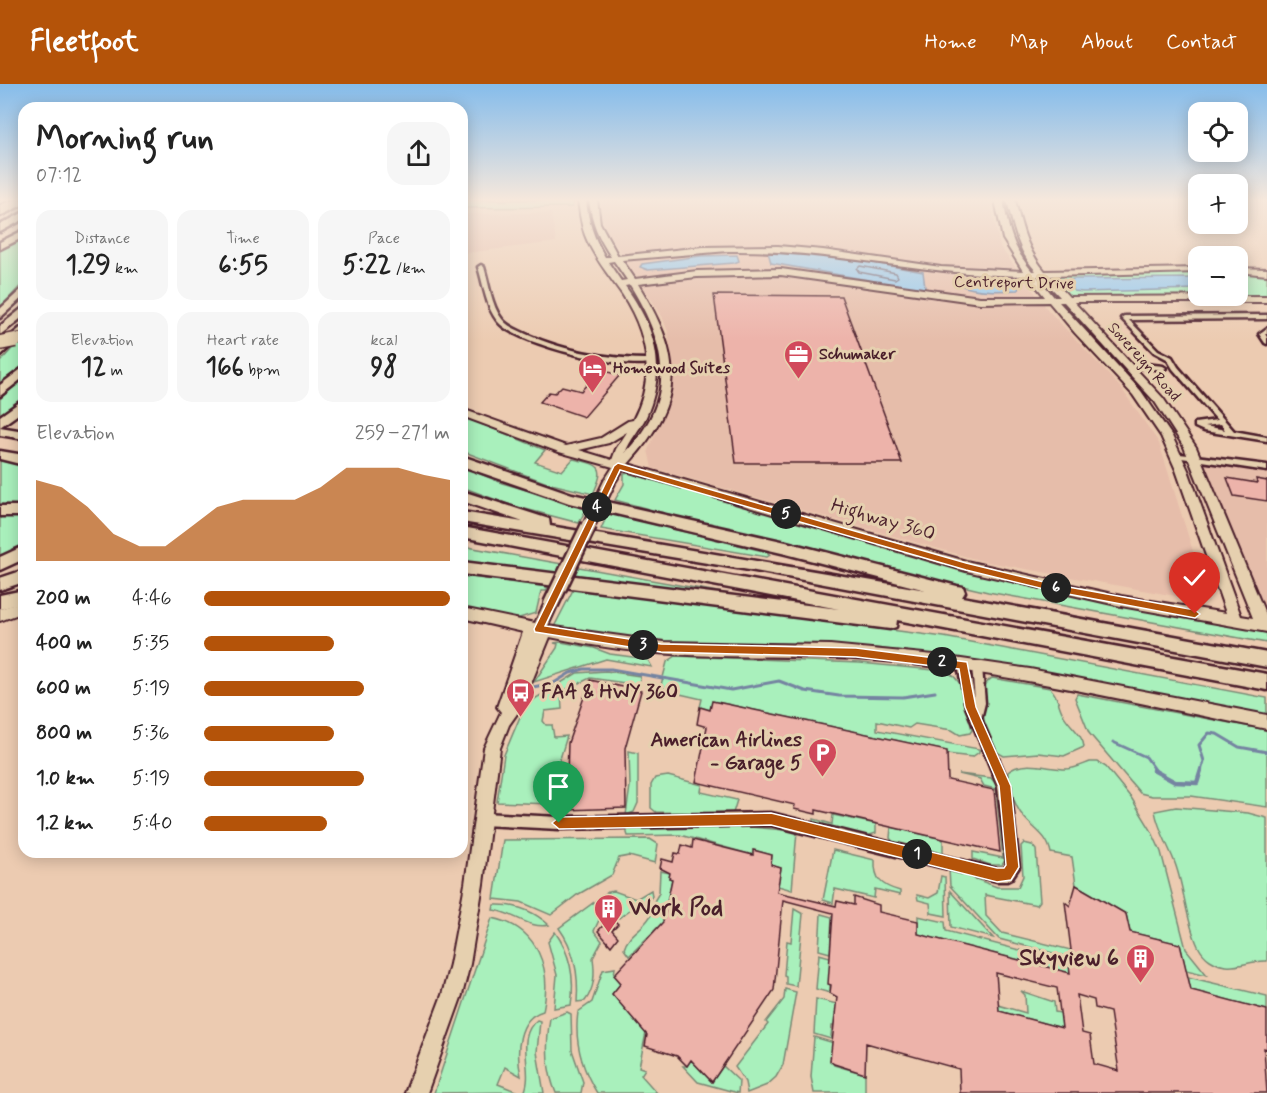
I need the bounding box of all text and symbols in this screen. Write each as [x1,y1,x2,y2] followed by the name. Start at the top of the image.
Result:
[30,24,139,61] text: Fleetfoot
[925,28,977,56] text: Home
[1010,28,1048,56] text: Map
[1081,28,1133,56] text: About
[1166,28,1237,56] text: Contact
[1188,102,1248,306] map controls
[1188,102,1248,162] button: locate
[36,117,214,161] text: Morning run
[387,122,450,185] button: share
[36,162,82,189] text: 07:12
[1188,174,1248,234] button: +
[74,228,130,249] text: Distance
[226,228,260,249] text: Time
[368,228,400,249] text: Pace
[1188,246,1248,306] button: −
[66,249,111,283] text: 1.29
[218,249,268,283] text: 6:55
[342,249,391,283] text: 5:22
[111,258,138,279] text: km
[391,258,426,279] text: /km
[954,271,1074,295] street label: Centreport Drive
[1103,318,1185,406] street label: Sovereign Road
[71,330,134,351] text: Elevation
[207,330,279,351] text: Heart rate
[371,330,397,351] text: kcal
[782,338,814,380] office icon: Schumaker
[819,344,896,365] place label: Schumaker
[81,351,106,385] text: 12
[206,351,244,385] text: 166
[370,351,398,385] text: 98
[576,352,608,394] hotel icon: Homewood Suites
[613,358,731,379] place label: Homewood Suites
[106,360,123,381] text: m
[244,360,280,381] text: bpm
[36,420,115,447] text: Elevation
[355,420,450,447] text: 259–271 m
[582,492,612,522] pin: 4
[827,492,938,550] street label: Highway 360
[592,496,602,517] text: 4
[771,499,801,529] pin: 5
[781,503,791,524] text: 5
[1169,552,1220,614] pin
[1178,561,1211,594] icon: check
[1041,573,1071,603] pin: 6
[1052,577,1060,598] text: 6
[36,585,91,612] text: 200 m
[132,585,172,612] text: 4:46
[36,630,92,657] text: 400 m
[132,630,169,657] text: 5:35
[628,630,658,660] pin: 3
[639,634,647,655] text: 3
[927,647,957,677] pin: 2
[938,651,946,672] text: 2
[36,675,91,702] text: 600 m
[132,675,170,702] text: 5:19
[504,676,536,718] bus stop icon: FAA & HWY 360
[541,679,678,706] place label: FAA & HWY 360
[36,720,92,747] text: 800 m
[132,720,169,747] text: 5:36
[650,727,802,779] place label: American Airlines - Garage 5
[807,736,839,778] parking icon: American Airlines - Garage 5
[533,761,584,823] pin
[36,765,95,792] text: 1.0 km
[132,765,170,792] text: 5:19
[542,770,575,803] icon: arrive
[36,810,93,837] text: 1.2 km
[132,810,172,837] text: 5:40
[902,839,932,869] pin: 1
[913,843,921,864] text: 1
[592,892,624,934] building icon: Work Pod
[628,893,723,924] place label: Work Pod
[1124,942,1156,984] building icon: Skyview 6
[1019,943,1119,974] place label: Skyview 6

